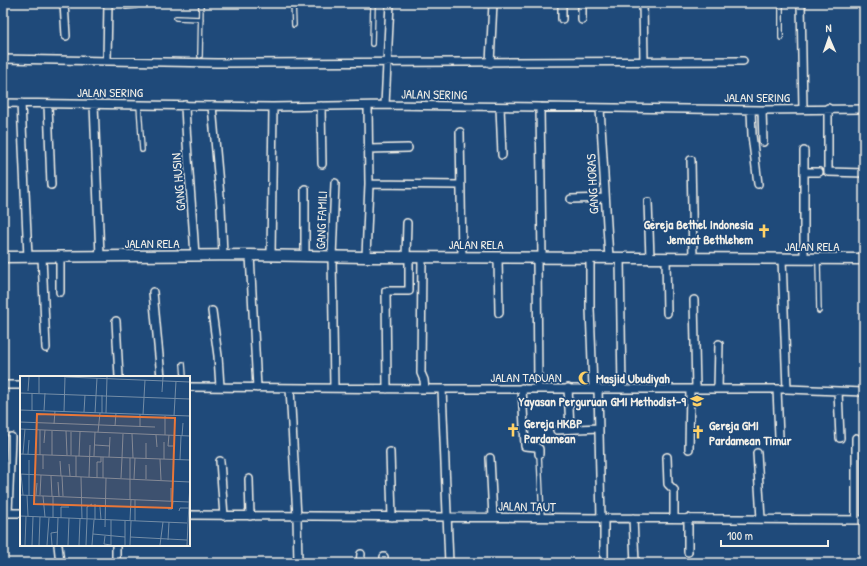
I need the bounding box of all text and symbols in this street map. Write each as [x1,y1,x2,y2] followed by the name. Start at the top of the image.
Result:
[809,18,849,58] north arrow
[825,21,832,35] text: N
[77,83,144,101] street label: JALAN SERING
[401,84,468,104] street label: JALAN SERING
[724,88,791,106] street label: JALAN SERING
[167,152,189,212] street label: GANG HUSIN
[581,153,603,215] street label: GANG HORAS
[311,190,331,250] street label: GANG FAMILI
[644,215,754,248] place label: Gereja Bethel Indonesia Jemaat Bethlehem
[756,223,772,239] church icon: Gereja Bethel Indonesia Jemaat Bethlehem
[124,234,180,252] street label: JALAN RELA
[448,235,504,253] street label: JALAN RELA
[784,237,840,255] street label: JALAN RELA
[490,368,562,386] street label: JALAN TADUAN
[596,369,670,388] place label: Masjid Ubudiyah
[577,370,593,386] mosque icon: Masjid Ubudiyah
[20,376,190,546] inset map
[518,392,686,411] place label: Yayasan Perguruan GMI Methodist-9
[689,393,705,409] school or university icon: Yayasan Perguruan GMI Methodist-9
[524,414,582,447] place label: Gereja HKBP Pardamean
[709,416,793,449] place label: Gereja GMI Pardamean Timur
[505,422,521,438] church icon: Gereja HKBP Pardamean
[690,424,706,440] church icon: Gereja GMI Pardamean Timur
[498,496,557,516] street label: JALAN TAUT
[721,522,828,548] scale bar
[727,527,753,544] text: 100 m

